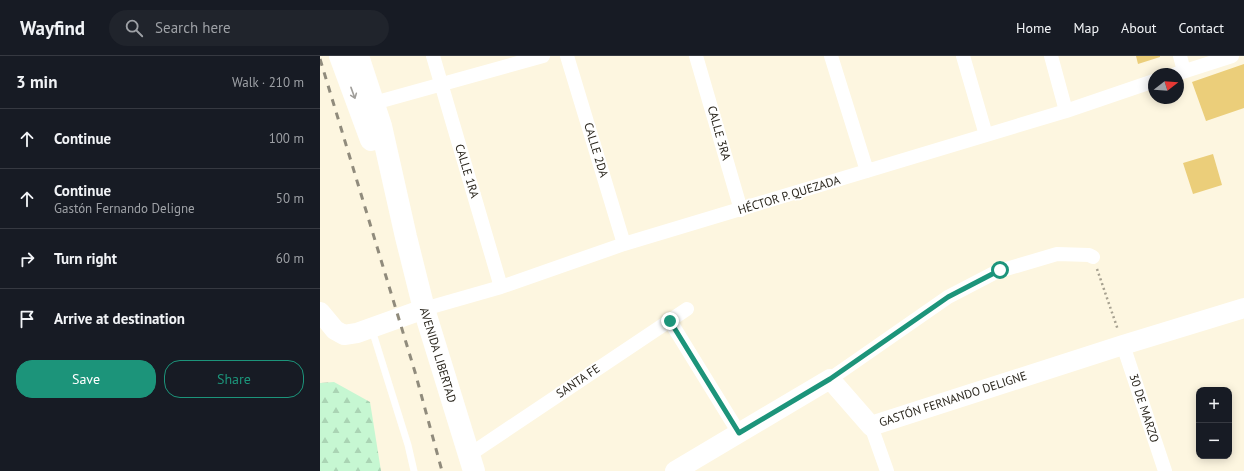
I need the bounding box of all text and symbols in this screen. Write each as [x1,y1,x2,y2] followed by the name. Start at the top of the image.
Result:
[109,10,389,46] search box
[20,16,85,40] text: Wayfind
[123,17,145,39] icon: search
[155,18,231,37] text: Search here
[1016,19,1051,37] text: Home
[1073,19,1099,37] text: Map
[1121,19,1157,37] text: About
[1179,19,1224,37] text: Contact
[1148,68,1184,104] north arrow
[16,71,57,93] text: 3 min
[232,74,304,91] text: Walk · 210 m
[350,86,358,98] one-way arrow
[705,104,734,162] street label: CALLE 3RA
[581,121,612,179] street label: CALLE 2DA
[16,128,38,150] icon: ahead
[54,129,111,148] text: Continue
[269,130,304,147] text: 100 m
[452,142,483,200] street label: CALLE 1RA
[736,172,842,217] street label: HÉCTOR P. QUEZADA
[54,181,111,200] text: Continue
[16,188,38,210] icon: ahead
[276,190,304,207] text: 50 m
[54,200,195,217] text: Gastón Fernando Deligne
[16,248,38,270] icon: right
[54,249,117,268] text: Turn right
[276,250,304,267] text: 60 m
[991,261,1009,279] route start
[417,305,460,404] street label: AVENIDA LIBERTAD
[16,308,38,330] icon: arrive
[54,309,185,328] text: Arrive at destination
[661,312,679,330] route end
[16,360,156,398] button: Save
[164,360,304,398] button: Share
[553,360,603,401] street label: SANTA FE
[877,368,1029,430] street label: GASTÓN FERNANDO DELIGNE
[1126,371,1163,444] street label: 30 DE MARZO
[1196,387,1232,459] map controls
[1196,387,1232,423] button: +
[1196,423,1232,459] button: −

